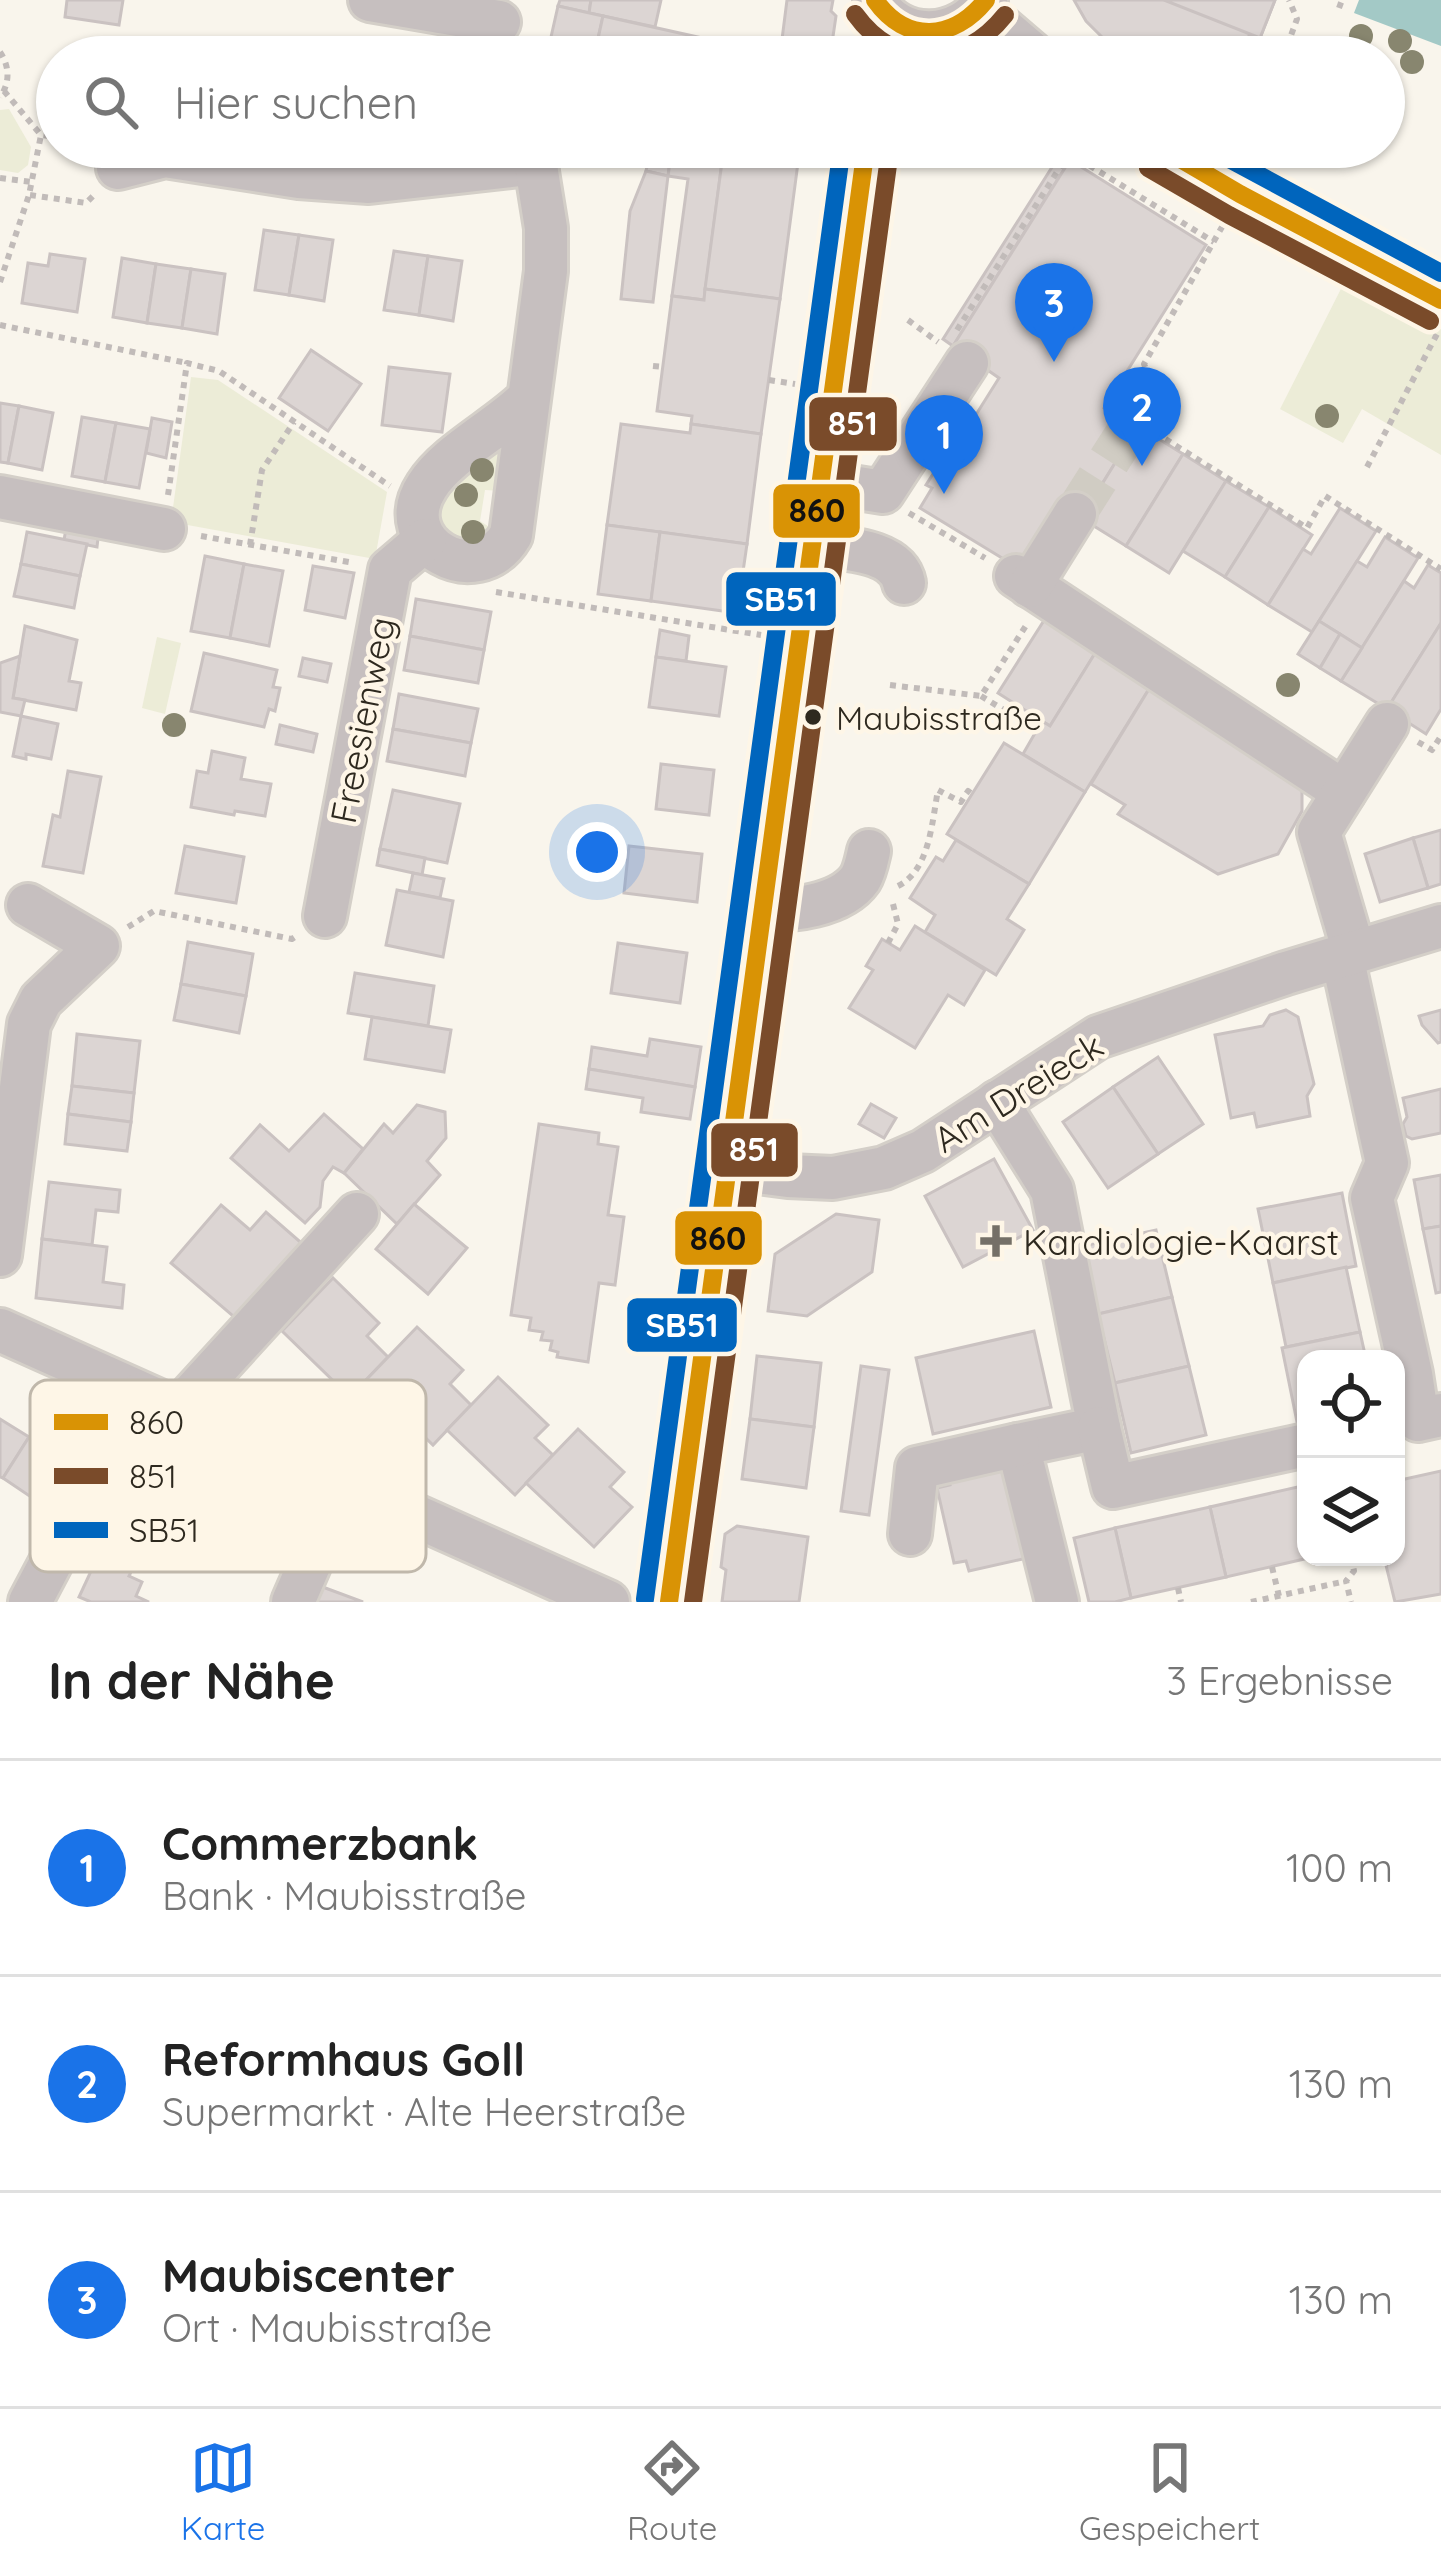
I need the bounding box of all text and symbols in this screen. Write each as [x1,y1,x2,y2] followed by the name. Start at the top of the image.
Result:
[36,36,1405,168] search box
[78,69,144,135] icon: search
[174,74,418,130] text: Hier suchen
[1015,263,1093,362] pin: 3
[1103,367,1181,466] pin: 2
[807,395,899,453] line badge: 851
[905,395,983,494] pin: 1
[828,402,878,443] text: 851
[771,482,862,540] line badge: 860
[789,489,845,530] text: 860
[724,570,838,628] line badge: SB51
[744,578,818,619] text: SB51
[320,613,404,827] street label: Freesienweg
[836,697,1042,738] place label: Maubisstraße
[802,706,824,728] marker: Maubisstraße
[567,822,627,882] your location
[925,1022,1111,1162] street label: Am Dreieck
[709,1121,800,1179] line badge: 851
[729,1128,779,1169] text: 851
[673,1209,764,1267] line badge: 860
[690,1217,746,1258] text: 860
[1023,1219,1339,1264] place label: Kardiologie-Kaarst
[980,1225,1012,1257] marker: Kardiologie-Kaarst
[625,1296,739,1354] line badge: SB51
[645,1304,719,1345] text: SB51
[1297,1350,1405,1566] map controls
[1297,1350,1405,1458] button: locate
[30,1380,426,1572] legend
[129,1401,184,1442] text: 860
[129,1455,177,1496] text: 851
[1297,1458,1405,1566] button: layers
[129,1509,199,1550] text: SB51
[48,1648,335,1712] text: In der Nähe
[1167,1656,1393,1705] text: 3 Ergebnisse
[162,1815,478,1871] text: Commerzbank
[79,1843,95,1892] text: 1
[1286,1843,1393,1892] text: 100 m
[162,1871,527,1920] text: Bank · Maubisstraße
[162,2031,525,2087] text: Reformhaus Goll
[76,2059,98,2108] text: 2
[1289,2059,1393,2108] text: 130 m
[162,2087,686,2136] text: Supermarkt · Alte Heerstraße
[162,2247,455,2303] text: Maubiscenter
[77,2275,97,2324] text: 3
[1289,2275,1393,2324] text: 130 m
[162,2303,492,2352] text: Ort · Maubisstraße
[181,2435,265,2548] tab: Karte
[627,2435,717,2548] tab: Route
[1079,2435,1260,2548] tab: Gespeichert

